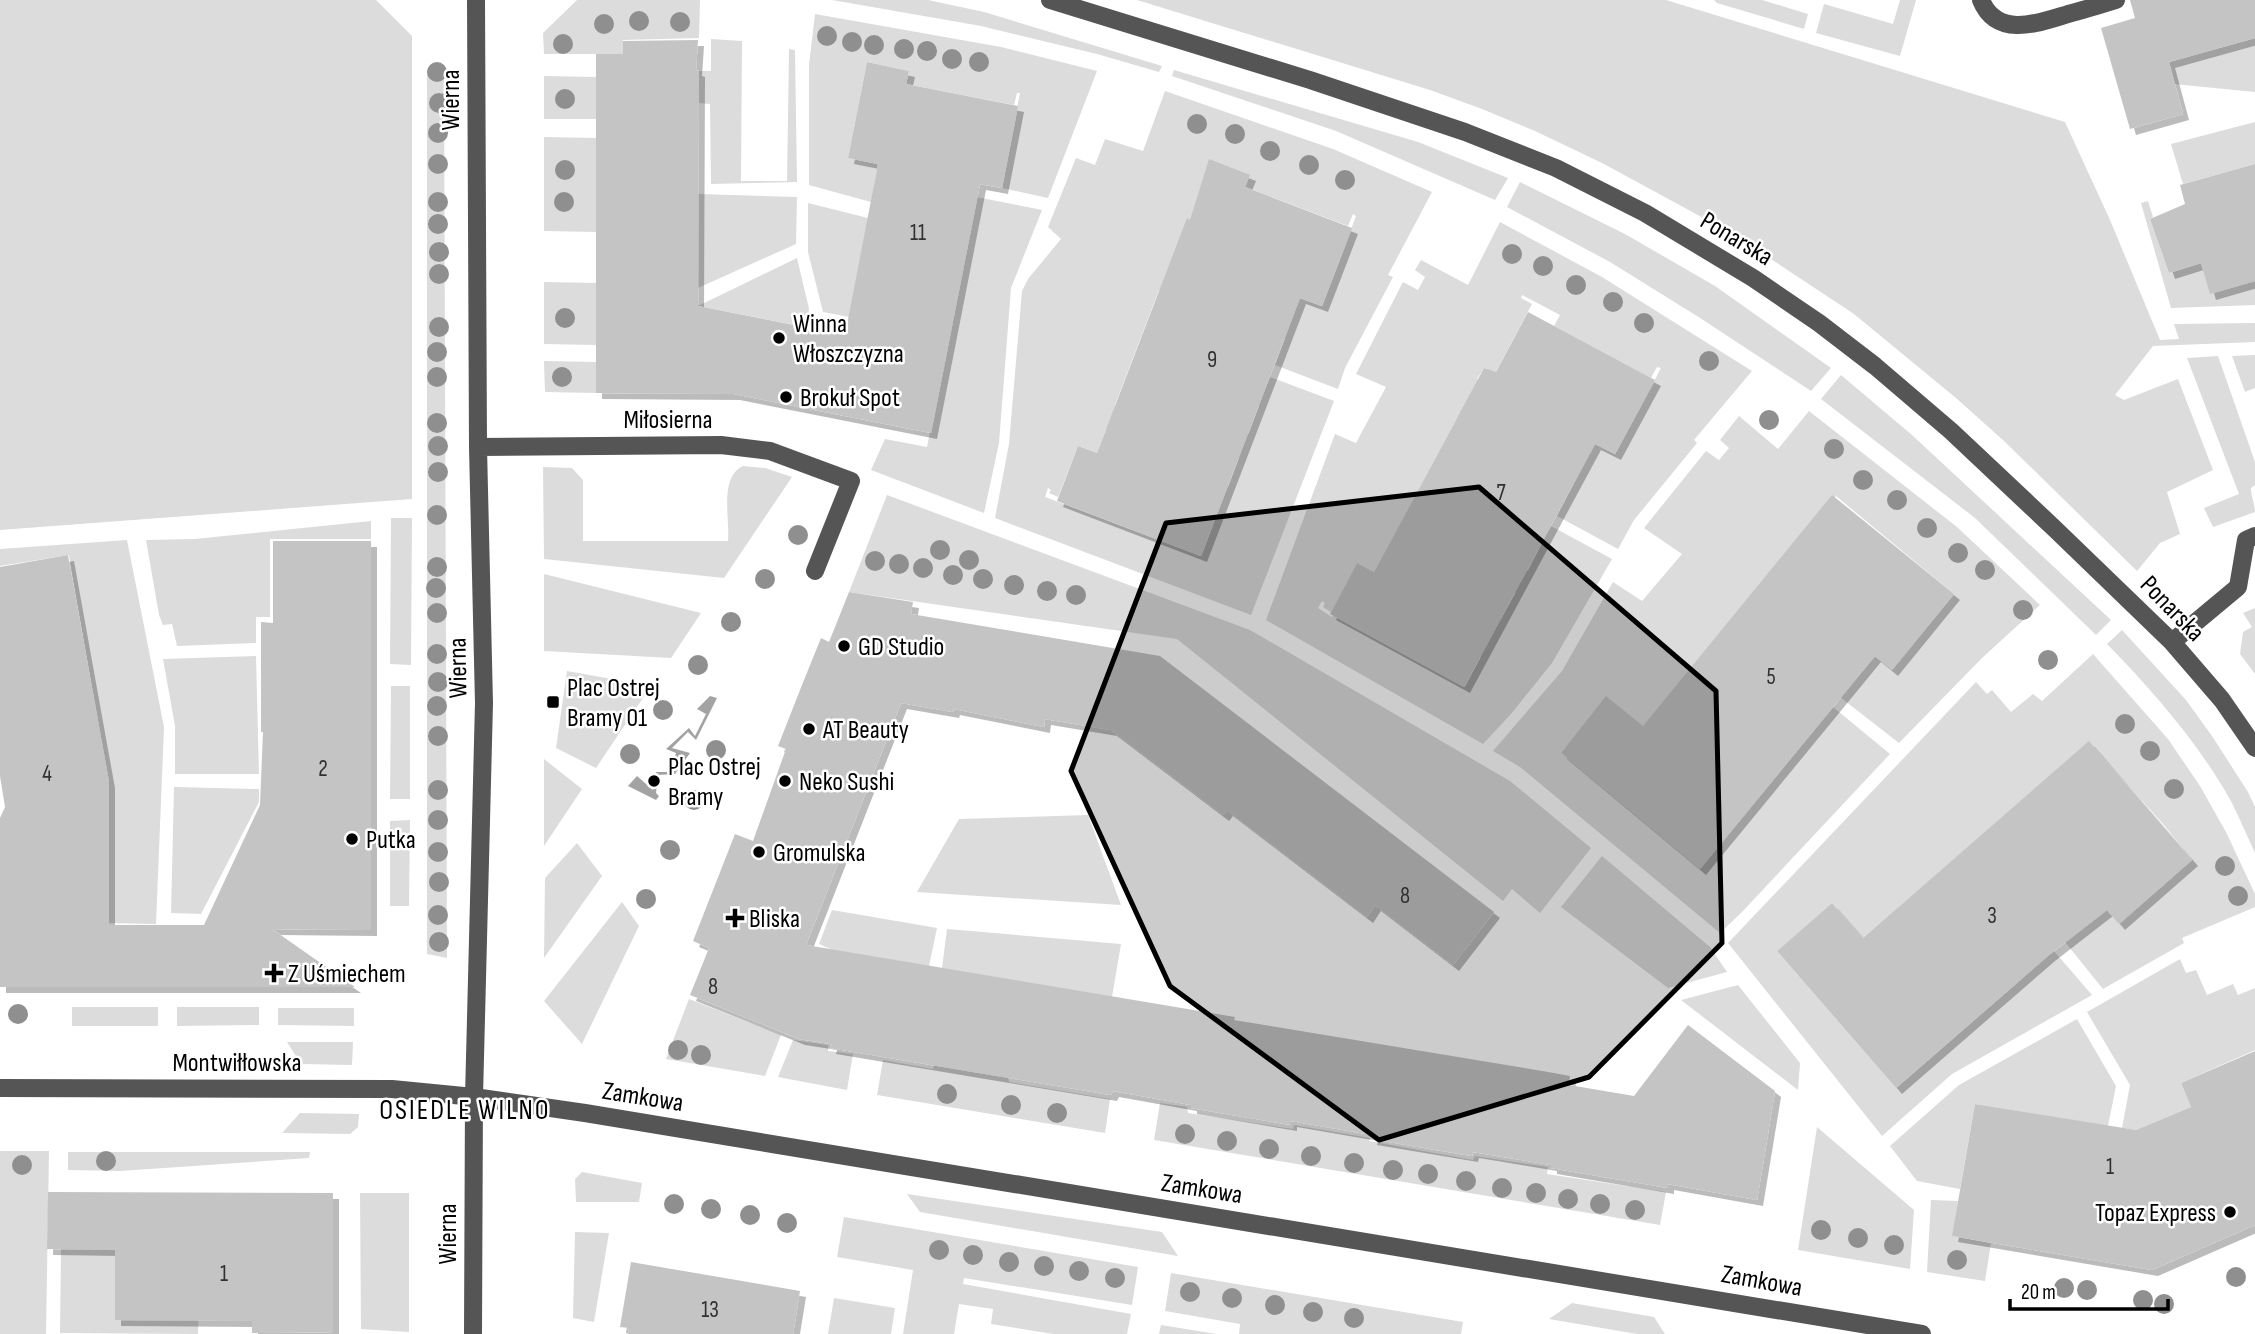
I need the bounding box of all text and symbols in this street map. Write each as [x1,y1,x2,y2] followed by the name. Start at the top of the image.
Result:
[436,70,467,130] street label: Wierna
[1694,206,1778,273] street label: Ponarska
[910,219,926,247] house number: 11
[793,309,904,370] place label: Winna Włoszczyzna
[771,330,787,346] marker: Winna Włoszczyzna
[1207,346,1217,374] house number: 9
[800,383,900,414] place label: Brokuł Spot
[778,389,794,405] marker: Brokuł Spot
[623,405,713,436] street label: Miłosierna
[1496,479,1506,507] house number: 7
[2133,570,2211,648] street label: Ponarska
[858,632,944,663] place label: GD Studio
[442,637,475,699] street label: Wierna
[836,638,852,654] marker: GD Studio
[1766,663,1776,691] house number: 5
[567,673,660,734] place label: Plac Ostrej Bramy 01
[545,694,561,710] marker: Plac Ostrej Bramy 01
[822,715,909,746] place label: AT Beauty
[801,721,817,737] marker: AT Beauty
[668,752,761,813] place label: Plac Ostrej Bramy
[318,755,328,783] house number: 2
[42,760,52,788] house number: 4
[799,767,894,798] place label: Neko Sushi
[646,773,662,789] marker: Plac Ostrej Bramy
[777,773,793,789] marker: Neko Sushi
[366,825,416,856] place label: Putka
[344,831,360,847] marker: Putka
[773,838,866,869] place label: Gromulska
[751,844,767,860] marker: Gromulska
[1400,882,1410,910] house number: 8
[1987,902,1997,930] house number: 3
[749,904,800,935] place label: Bliska
[727,910,743,926] marker: Bliska
[288,959,406,990] place label: Z Uśmiechem
[266,965,282,981] marker: Z Uśmiechem
[708,973,718,1001] house number: 8
[172,1048,302,1079] street label: Montwiłłowska
[600,1076,686,1119] street label: Zamkowa
[379,1094,551,1127] district label: OSIEDLE WILNO
[2106,1153,2114,1181] house number: 1
[1159,1168,1245,1211] street label: Zamkowa
[2095,1198,2216,1229] place label: Topaz Express
[433,1204,464,1264] street label: Wierna
[2222,1204,2238,1220] marker: Topaz Express
[1719,1259,1805,1304] street label: Zamkowa
[220,1260,228,1288] house number: 1
[2010,1268,2168,1312] scale bar
[2021,1280,2056,1305] text: 20 m
[701,1296,719,1324] house number: 13

